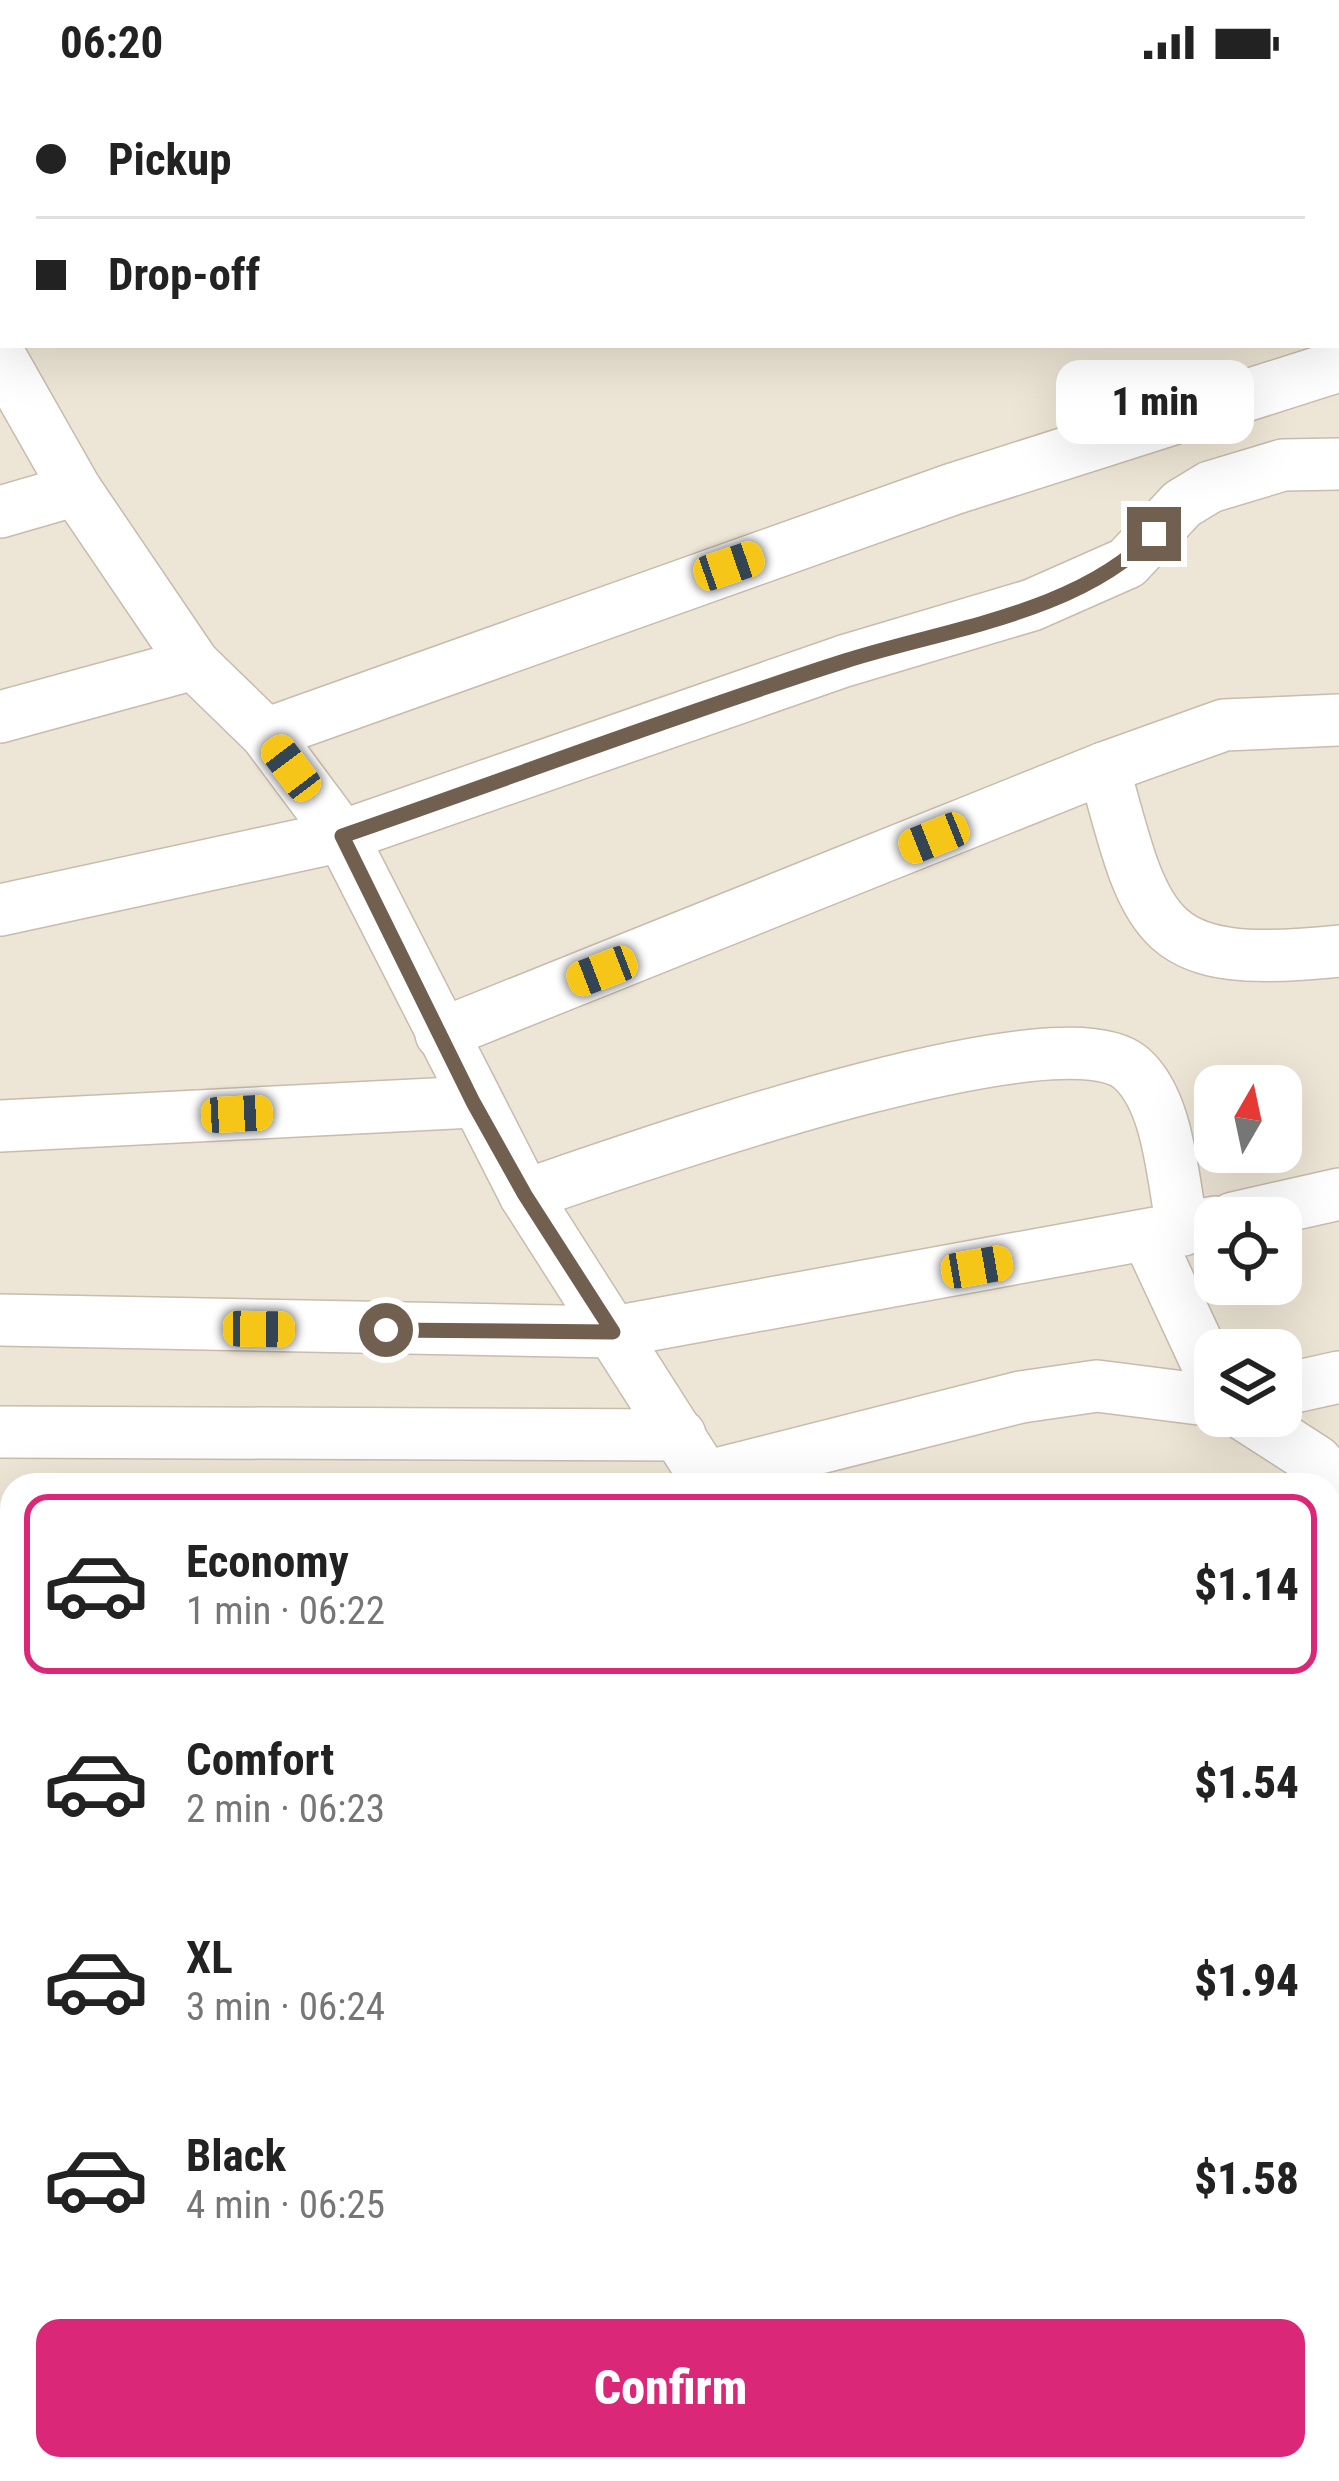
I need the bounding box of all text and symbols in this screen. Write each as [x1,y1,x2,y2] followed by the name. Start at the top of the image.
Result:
[60,16,163,69] text: 06:20
[108,133,232,186] text: Pickup
[108,248,260,301] text: Drop-off
[1055,360,1253,444] callout: 1 min
[1112,379,1198,425] text: 1 min
[1127,507,1181,561] route end
[689,537,769,595] car
[255,728,327,808] car
[894,808,974,868] car
[562,941,642,1001] car
[1194,1065,1302,1173] north arrow
[1194,1065,1302,1437] map controls
[200,1094,274,1134] car
[1194,1197,1302,1305] button: locate
[938,1243,1016,1291] car
[359,1303,413,1357] route start
[223,1310,295,1348] car
[1194,1329,1302,1437] button: layers
[42,1530,150,1638] icon: car
[186,1535,349,1588] text: Economy
[1194,1558,1299,1611] text: $1.14
[186,1588,385,1634] text: 1 min · 06:22
[42,1728,150,1836] icon: car
[186,1733,334,1786] text: Comfort
[1194,1756,1299,1809] text: $1.54
[186,1786,385,1832] text: 2 min · 06:23
[42,1926,150,2034] icon: car
[186,1931,233,1984] text: XL
[1194,1954,1299,2007] text: $1.94
[186,1984,385,2030] text: 3 min · 06:24
[42,2124,150,2232] icon: car
[186,2129,286,2182] text: Black
[1194,2152,1299,2205] text: $1.58
[186,2182,385,2228] text: 4 min · 06:25
[36,2319,1305,2457] button: Confirm

